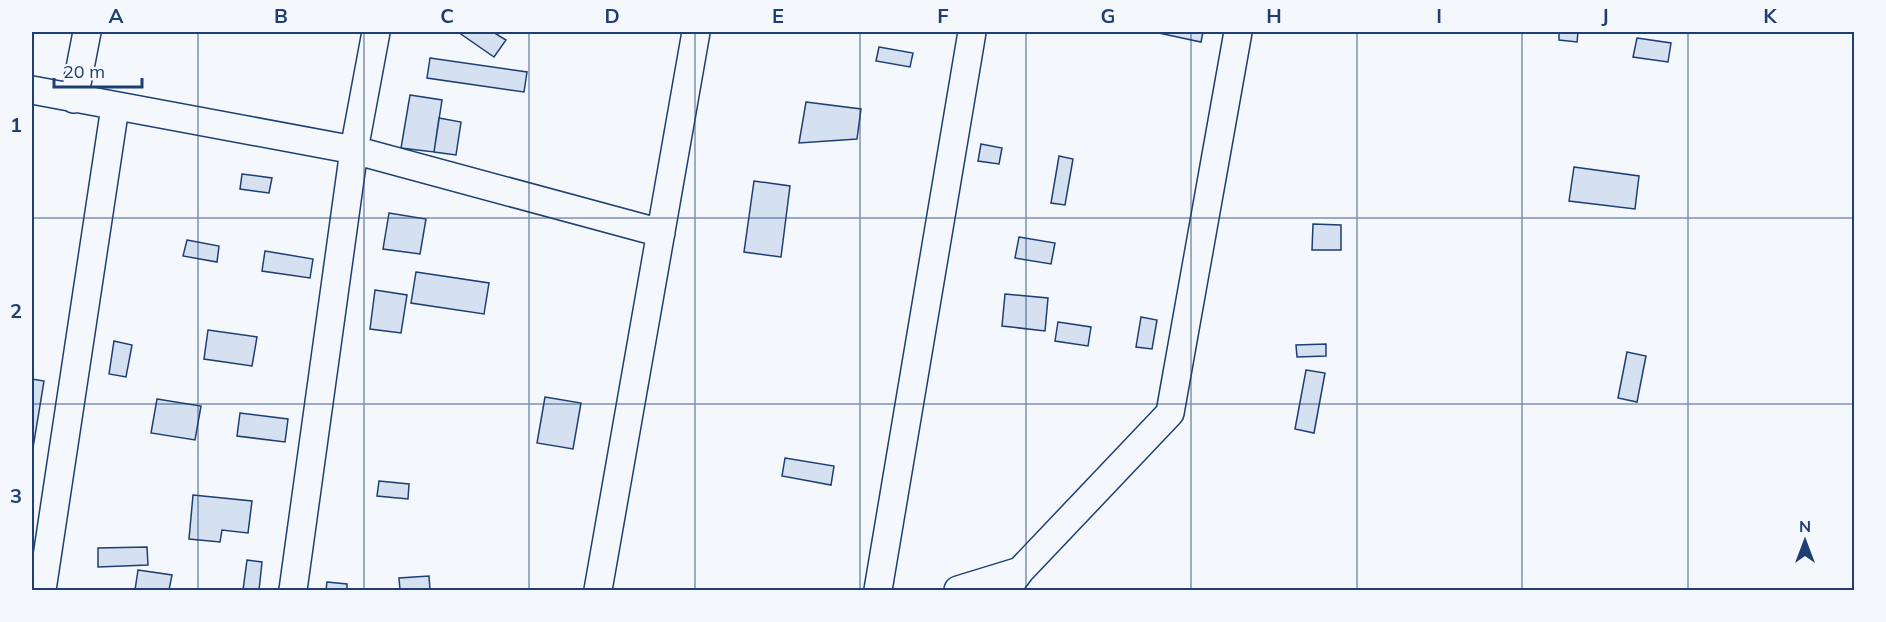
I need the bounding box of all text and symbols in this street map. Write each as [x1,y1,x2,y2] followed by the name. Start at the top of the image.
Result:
[109,3,124,28] text: A
[274,3,288,28] text: B
[440,3,454,28] text: C
[604,3,620,28] text: D
[772,3,784,28] text: E
[937,3,949,28] text: F
[1101,3,1115,28] text: G
[1266,3,1282,28] text: H
[1436,3,1442,28] text: I
[1601,3,1609,28] text: J
[1763,3,1777,28] text: K
[54,51,142,89] scale bar
[63,60,105,83] text: 20 m
[10,112,22,137] text: 1
[10,298,22,323] text: 2
[10,483,22,508] text: 3
[1775,511,1835,571] north arrow
[1799,516,1811,536] text: N

